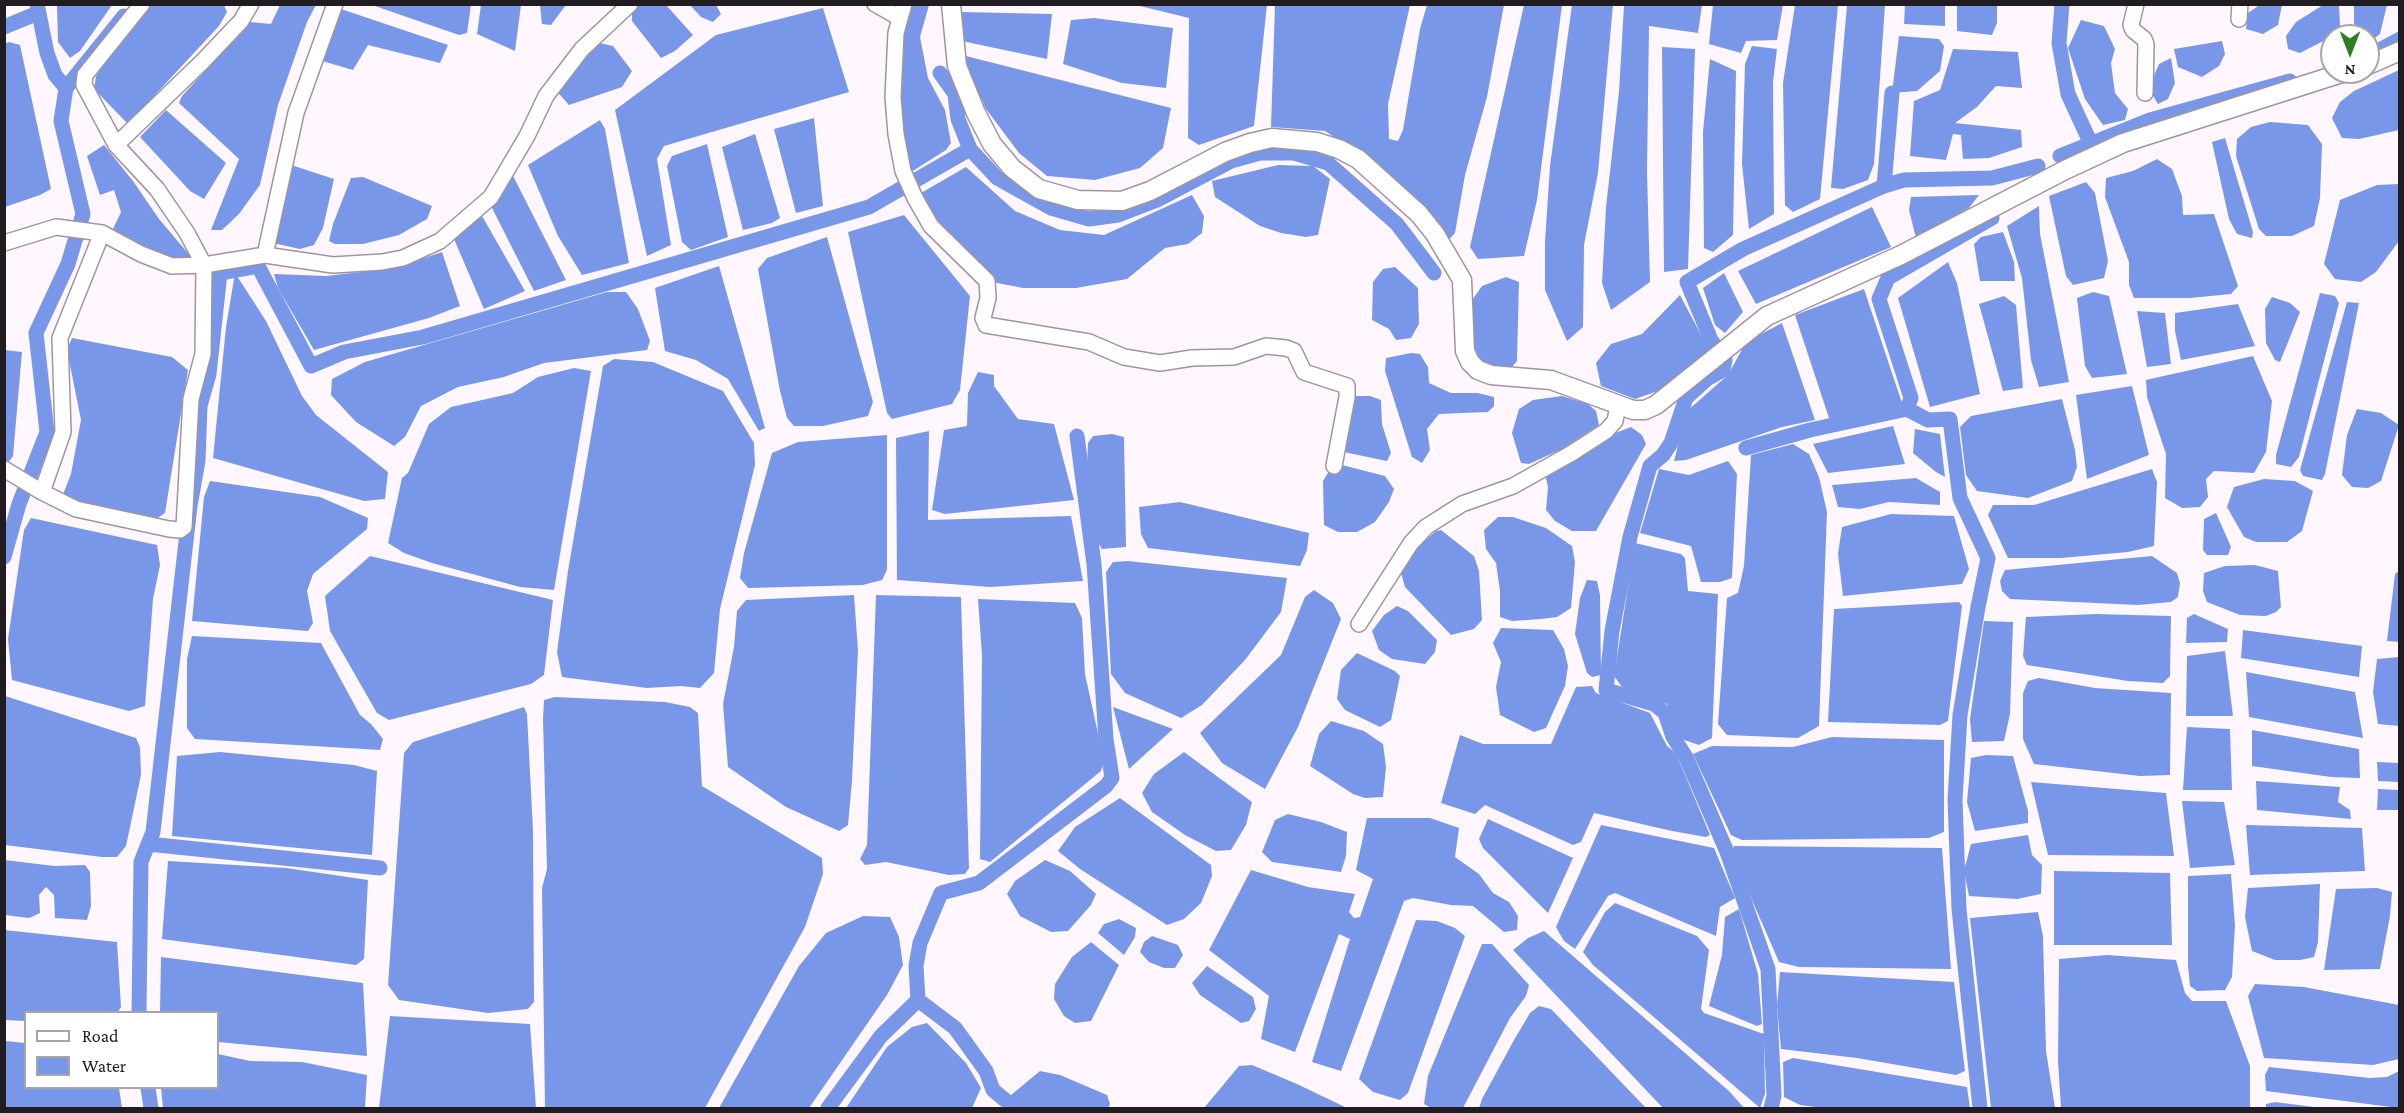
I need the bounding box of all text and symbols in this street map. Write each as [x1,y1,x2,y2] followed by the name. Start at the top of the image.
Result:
[2320,24,2380,84] north arrow
[2345,62,2355,79] text: N
[24,1011,219,1089] legend
[82,1026,119,1046] text: Road
[82,1056,126,1076] text: Water

